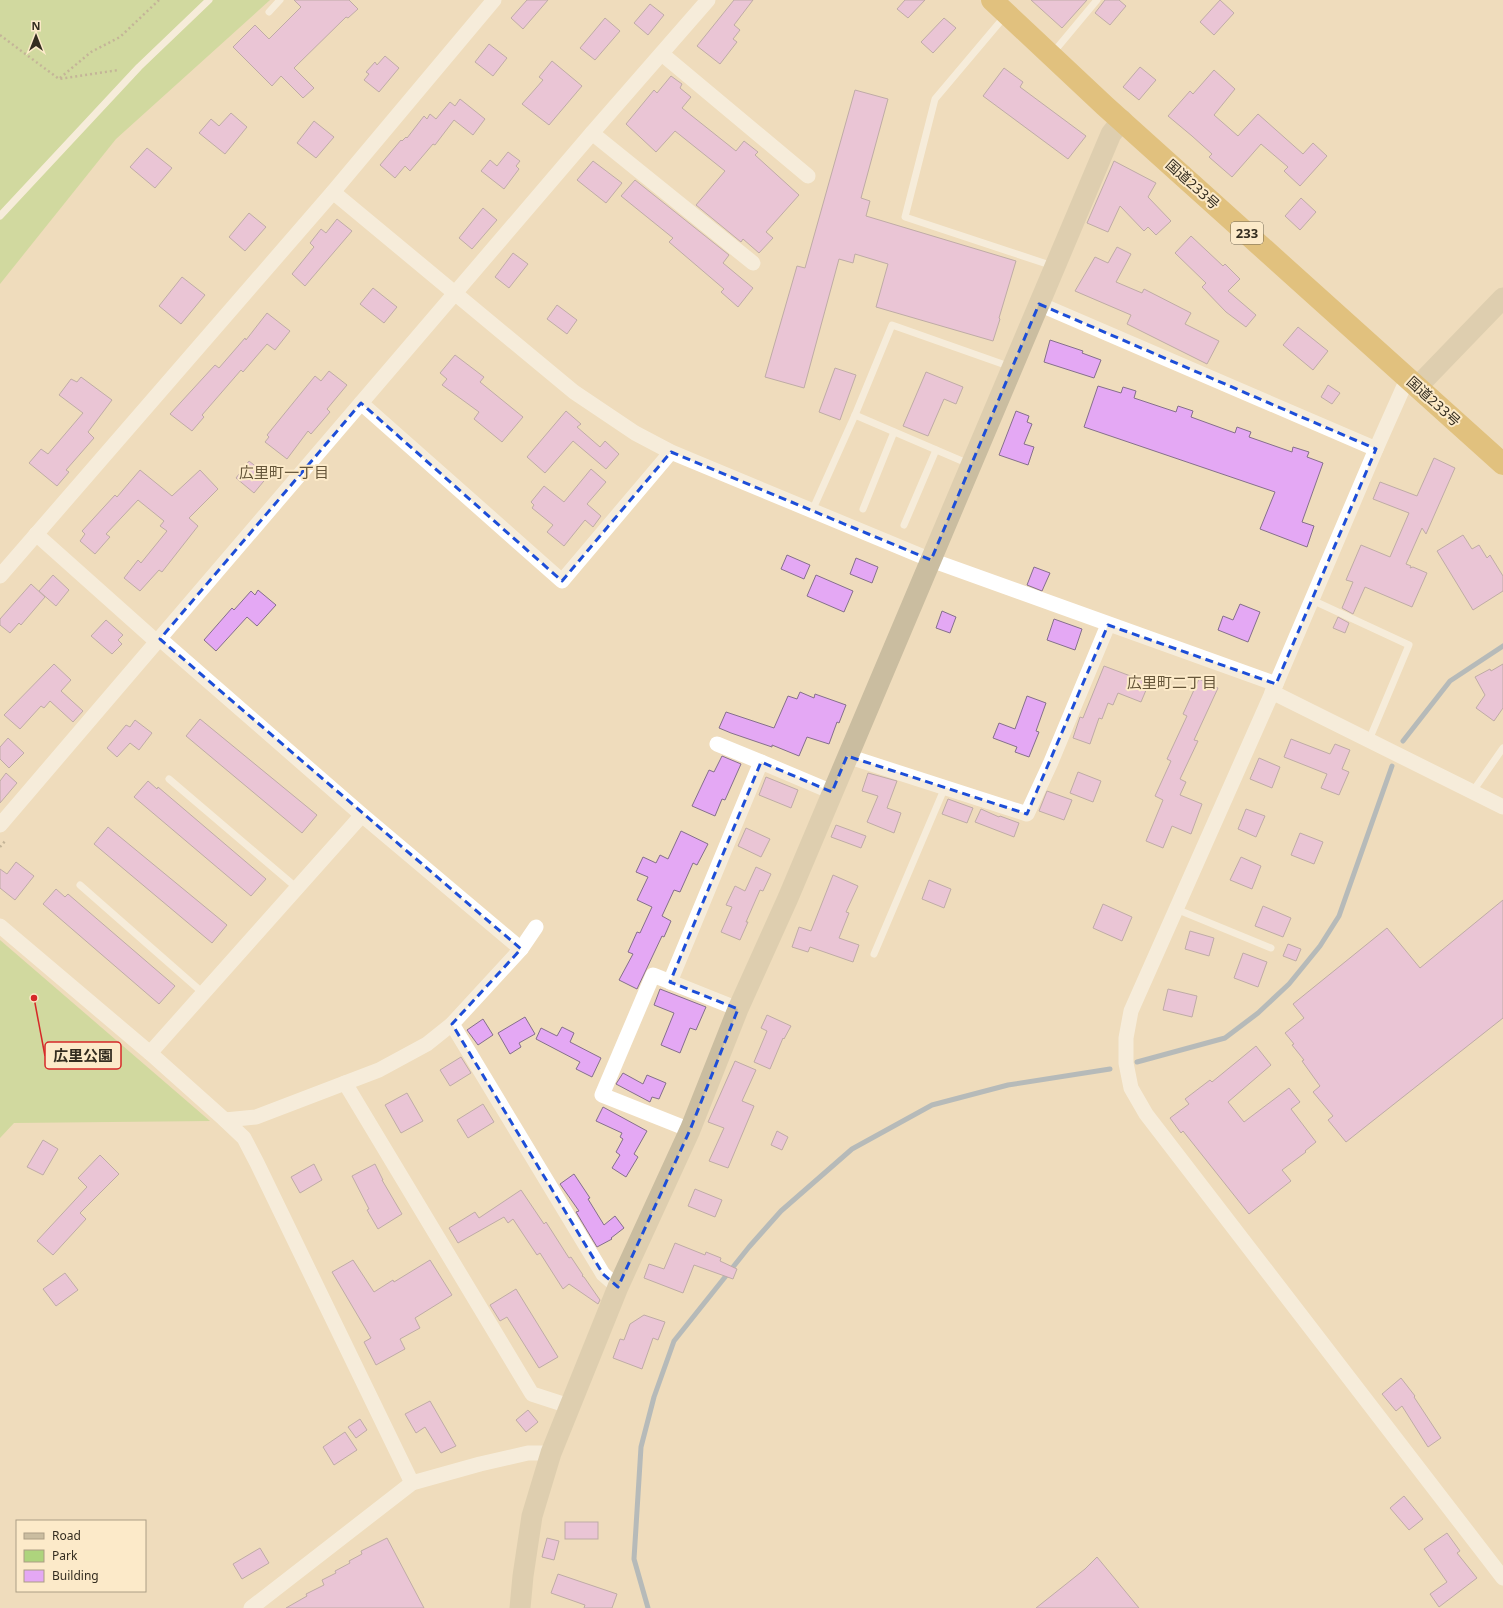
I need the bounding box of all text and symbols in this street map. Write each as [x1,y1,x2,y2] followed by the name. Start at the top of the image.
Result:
[16,16,56,56] north arrow
[32,18,40,33] text: N
[1162,155,1224,213] street label: 国道233号
[1231,222,1263,244] road number: 233
[1403,372,1465,430] street label: 国道233号
[239,462,329,482] district label: 広里町一丁目
[1127,672,1217,692] district label: 広里町二丁目
[45,1042,121,1069] callout: 広里公園
[53,1045,113,1065] text: 広里公園
[16,1520,146,1592] legend
[52,1527,81,1544] text: Road
[52,1547,78,1564] text: Park
[52,1567,99,1584] text: Building

